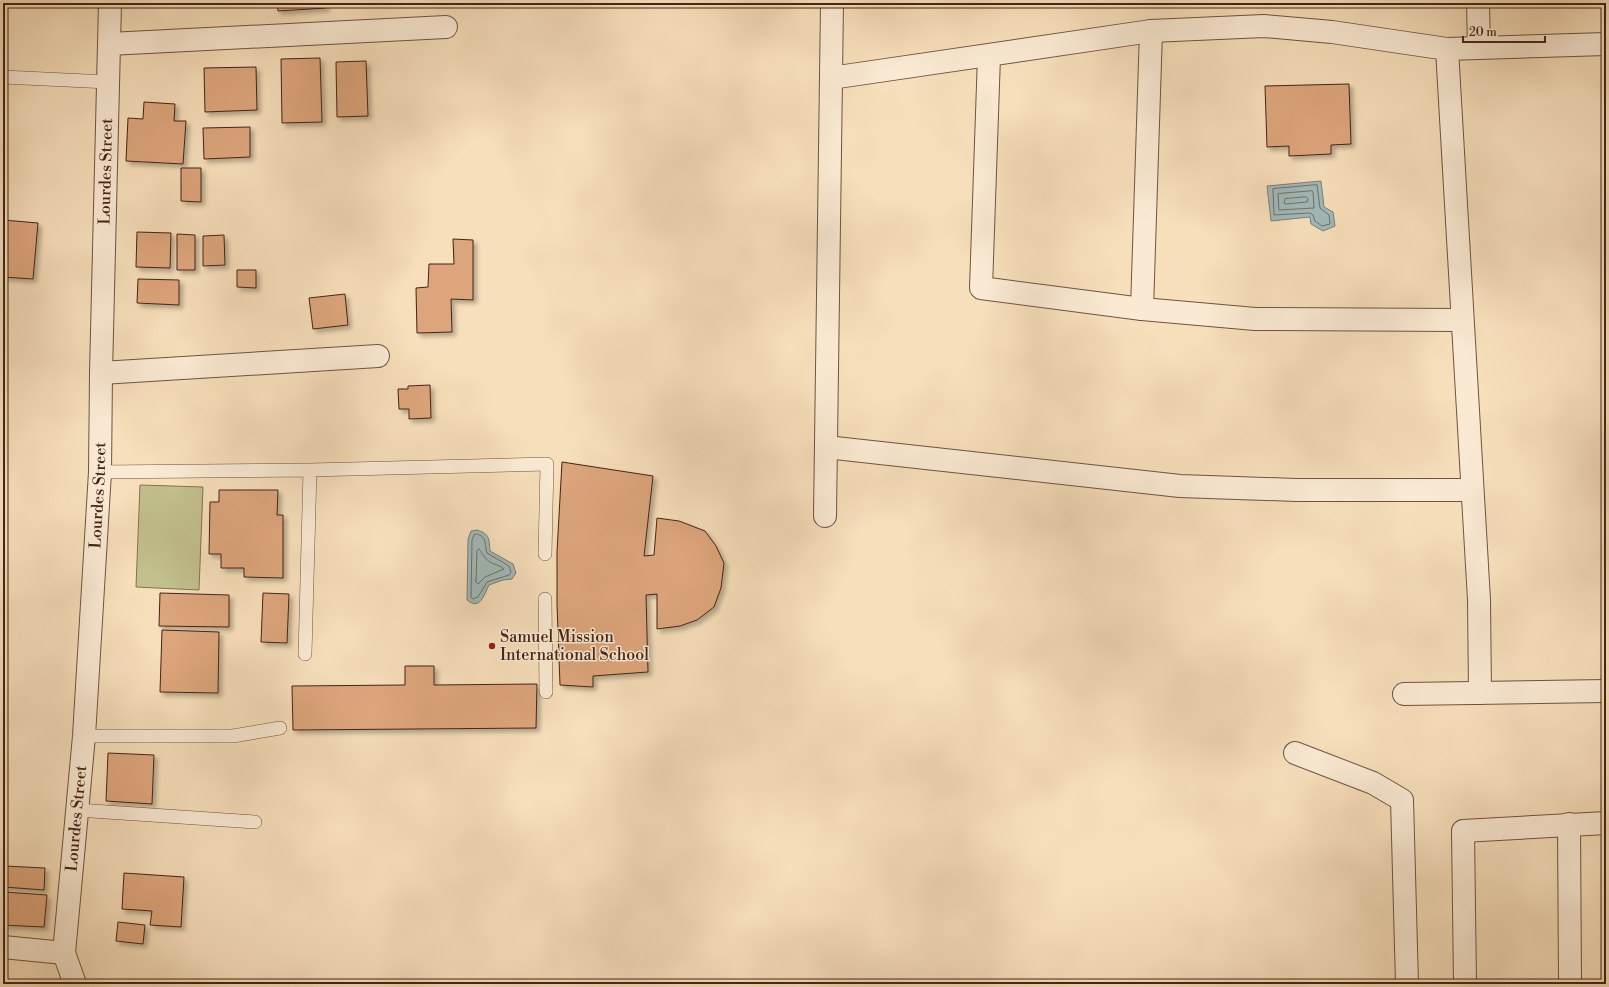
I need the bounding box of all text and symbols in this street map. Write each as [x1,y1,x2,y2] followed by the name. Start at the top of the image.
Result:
[1463,18,1545,44] scale bar
[1469,25,1497,40] text: 20 m
[95,118,117,225] street label: Lourdes Street
[85,442,110,549] street label: Lourdes Street
[500,627,649,665] place label: Samuel Mission International School
[487,641,497,651] marker: Samuel Mission International School
[62,764,91,872] street label: Lourdes Street

